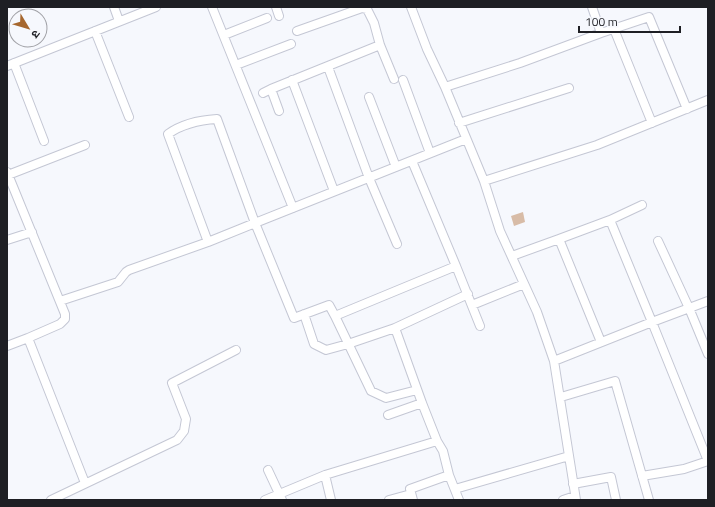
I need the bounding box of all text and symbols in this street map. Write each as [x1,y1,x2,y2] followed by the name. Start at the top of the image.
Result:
[8,8,48,48] north arrow
[579,8,680,34] scale bar
[585,12,618,31] text: 100 m
[27,27,44,42] text: उ

